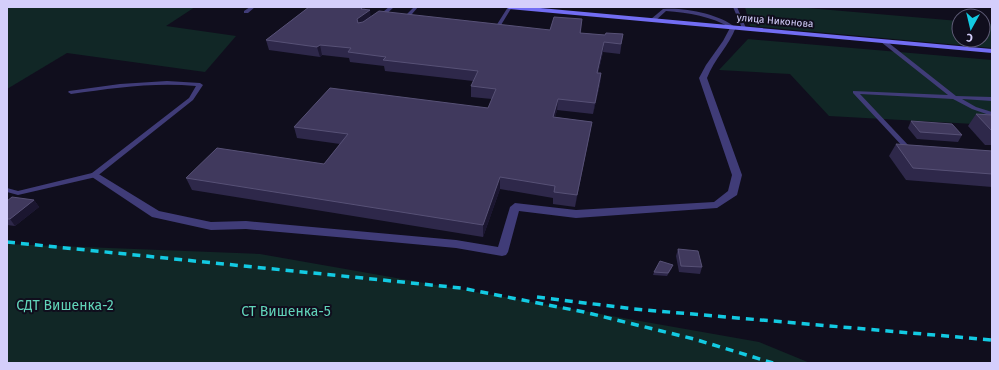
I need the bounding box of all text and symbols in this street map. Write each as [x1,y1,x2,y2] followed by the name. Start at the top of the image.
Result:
[951,8,991,48] north arrow
[736,12,814,30] street label: улица Никонова
[965,30,974,44] text: С
[16,297,114,314] park label: СДТ Вишенка-2
[241,303,331,320] park label: СТ Вишенка-5

